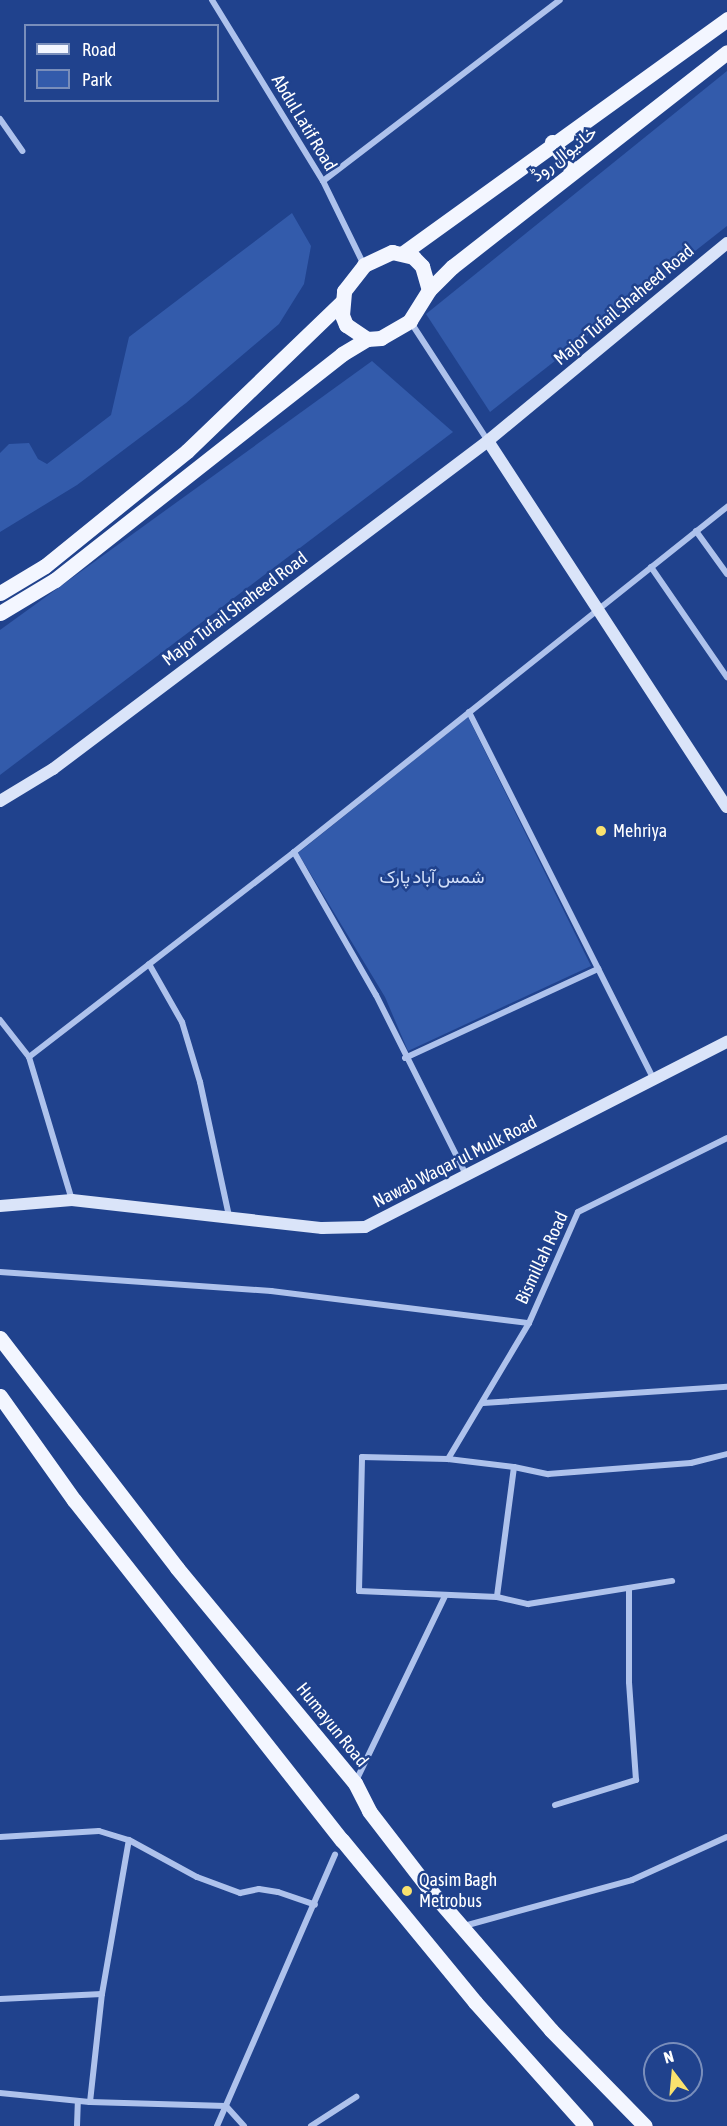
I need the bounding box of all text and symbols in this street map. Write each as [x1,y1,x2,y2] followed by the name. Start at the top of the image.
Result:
[24,24,219,102] legend
[82,39,116,60] text: Road
[82,69,112,90] text: Park
[267,71,341,175] street label: Abdul Latif Road
[527,121,601,187] street label: خانیوال روڈ
[550,240,698,370] street label: Major Tufail Shaheed Road
[158,547,312,671] street label: Major Tufail Shaheed Road
[613,820,667,842] place label: Mehriya
[594,824,608,838] marker: Mehriya
[379,866,485,888] park label: شمس آباد پارک
[370,1111,540,1213] street label: Nawab Waqar ul Mulk Road
[511,1208,573,1308] street label: Bismillah Road
[291,1679,373,1771] street label: Humayun Road
[419,1870,497,1912] place label: Qasim Bagh Metrobus
[400,1884,414,1898] marker: Qasim Bagh Metrobus
[643,2042,703,2102] north arrow
[662,2047,676,2067] text: N

